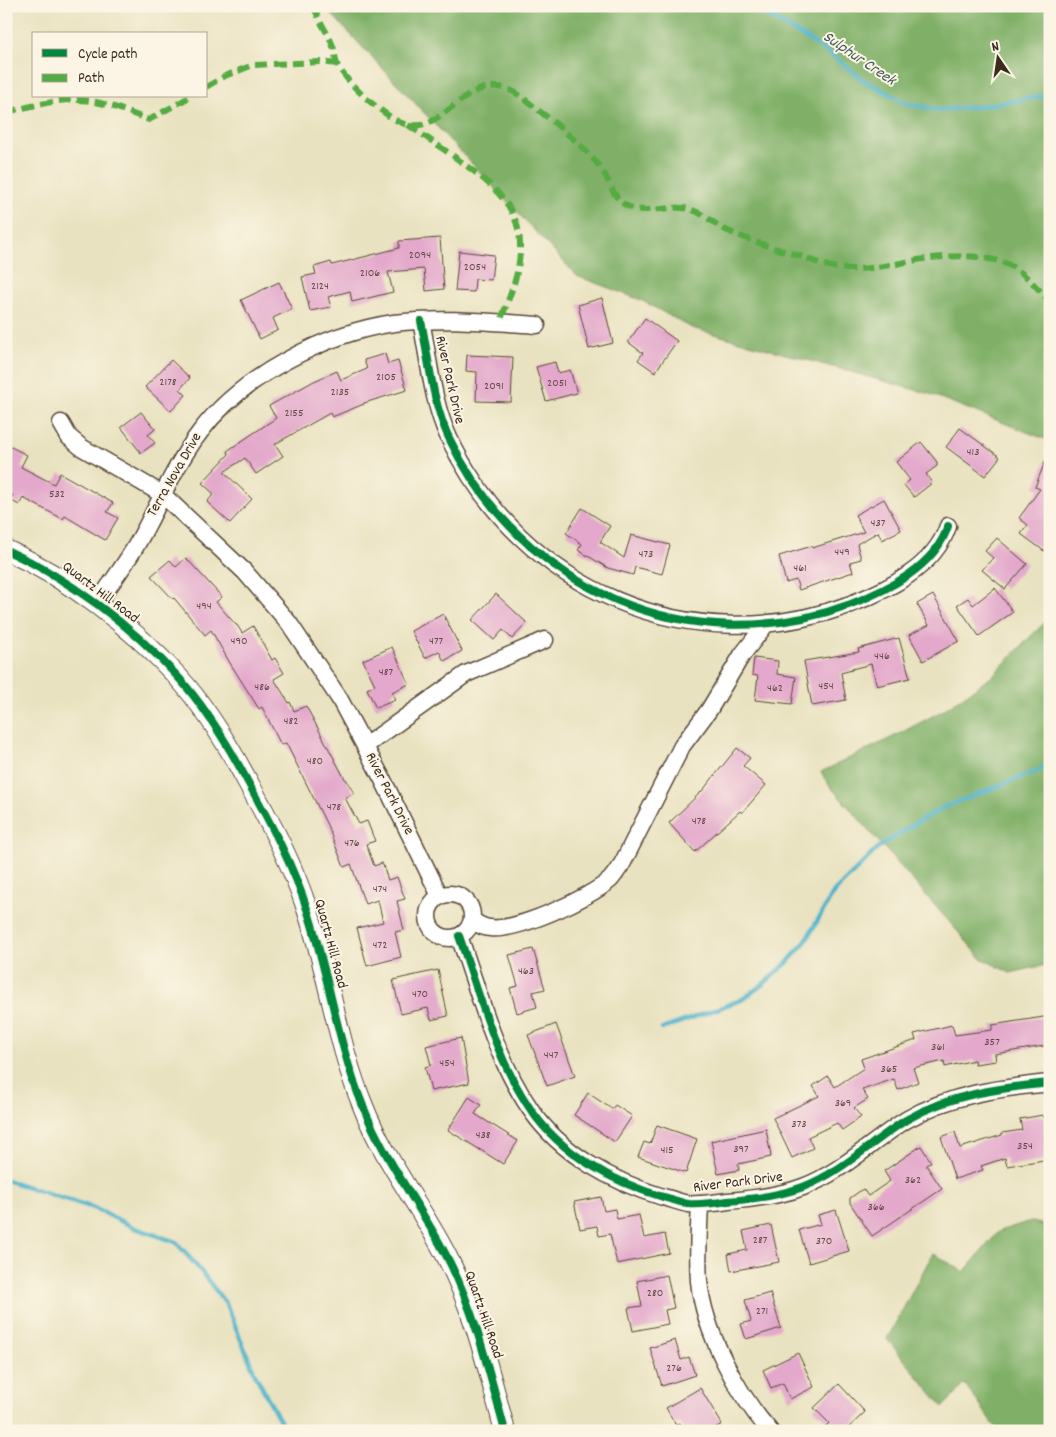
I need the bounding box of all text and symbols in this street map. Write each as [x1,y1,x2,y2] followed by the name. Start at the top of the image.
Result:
[818,26,901,93] water label: Sulphur Creek
[32,32,208,98] legend
[974,32,1024,82] north arrow
[990,37,1001,58] text: N
[78,44,138,66] text: Cycle path
[78,68,104,90] text: Path
[409,247,431,264] house number: 2094
[464,259,486,276] house number: 2054
[360,265,380,282] house number: 2106
[311,278,329,295] house number: 2124
[428,334,470,427] street label: River Park Drive
[376,369,396,386] house number: 2105
[159,374,177,391] house number: 2178
[547,375,567,392] house number: 2051
[484,378,504,395] house number: 2091
[331,384,349,401] house number: 2135
[285,405,303,422] house number: 2155
[142,428,208,521] street label: Terra Nova Drive
[967,444,979,461] house number: 413
[49,486,65,503] house number: 532
[871,515,886,532] house number: 437
[834,544,850,561] house number: 449
[639,546,653,563] house number: 473
[57,557,143,629] street label: Quartz Hill Road
[793,560,807,577] house number: 461
[196,598,212,615] house number: 494
[230,633,248,650] house number: 490
[429,633,443,650] house number: 477
[874,648,890,665] house number: 446
[379,664,394,681] house number: 487
[818,678,834,695] house number: 454
[254,679,270,696] house number: 486
[767,680,783,697] house number: 462
[283,713,299,730] house number: 482
[359,749,419,839] street label: River Park Drive
[307,753,323,770] house number: 480
[327,799,341,816] house number: 478
[692,813,706,830] house number: 478
[344,835,360,852] house number: 476
[373,881,387,898] house number: 474
[308,897,352,991] street label: Quartz Hill Road
[373,937,387,954] house number: 472
[518,963,534,980] house number: 463
[412,986,428,1003] house number: 470
[984,1034,1000,1051] house number: 357
[931,1039,945,1056] house number: 361
[544,1047,559,1064] house number: 447
[439,1055,455,1072] house number: 454
[881,1061,897,1078] house number: 365
[835,1095,851,1112] house number: 369
[791,1116,807,1133] house number: 373
[475,1127,491,1144] house number: 438
[1017,1138,1033,1155] house number: 354
[733,1141,749,1158] house number: 397
[660,1142,674,1159] house number: 415
[692,1167,784,1199] street label: River Park Drive
[905,1172,921,1189] house number: 362
[867,1199,885,1216] house number: 366
[753,1232,768,1249] house number: 287
[816,1233,832,1250] house number: 370
[458,1268,508,1362] street label: Quartz Hill Road
[647,1285,663,1302] house number: 280
[756,1303,768,1320] house number: 271
[666,1360,682,1377] house number: 276

